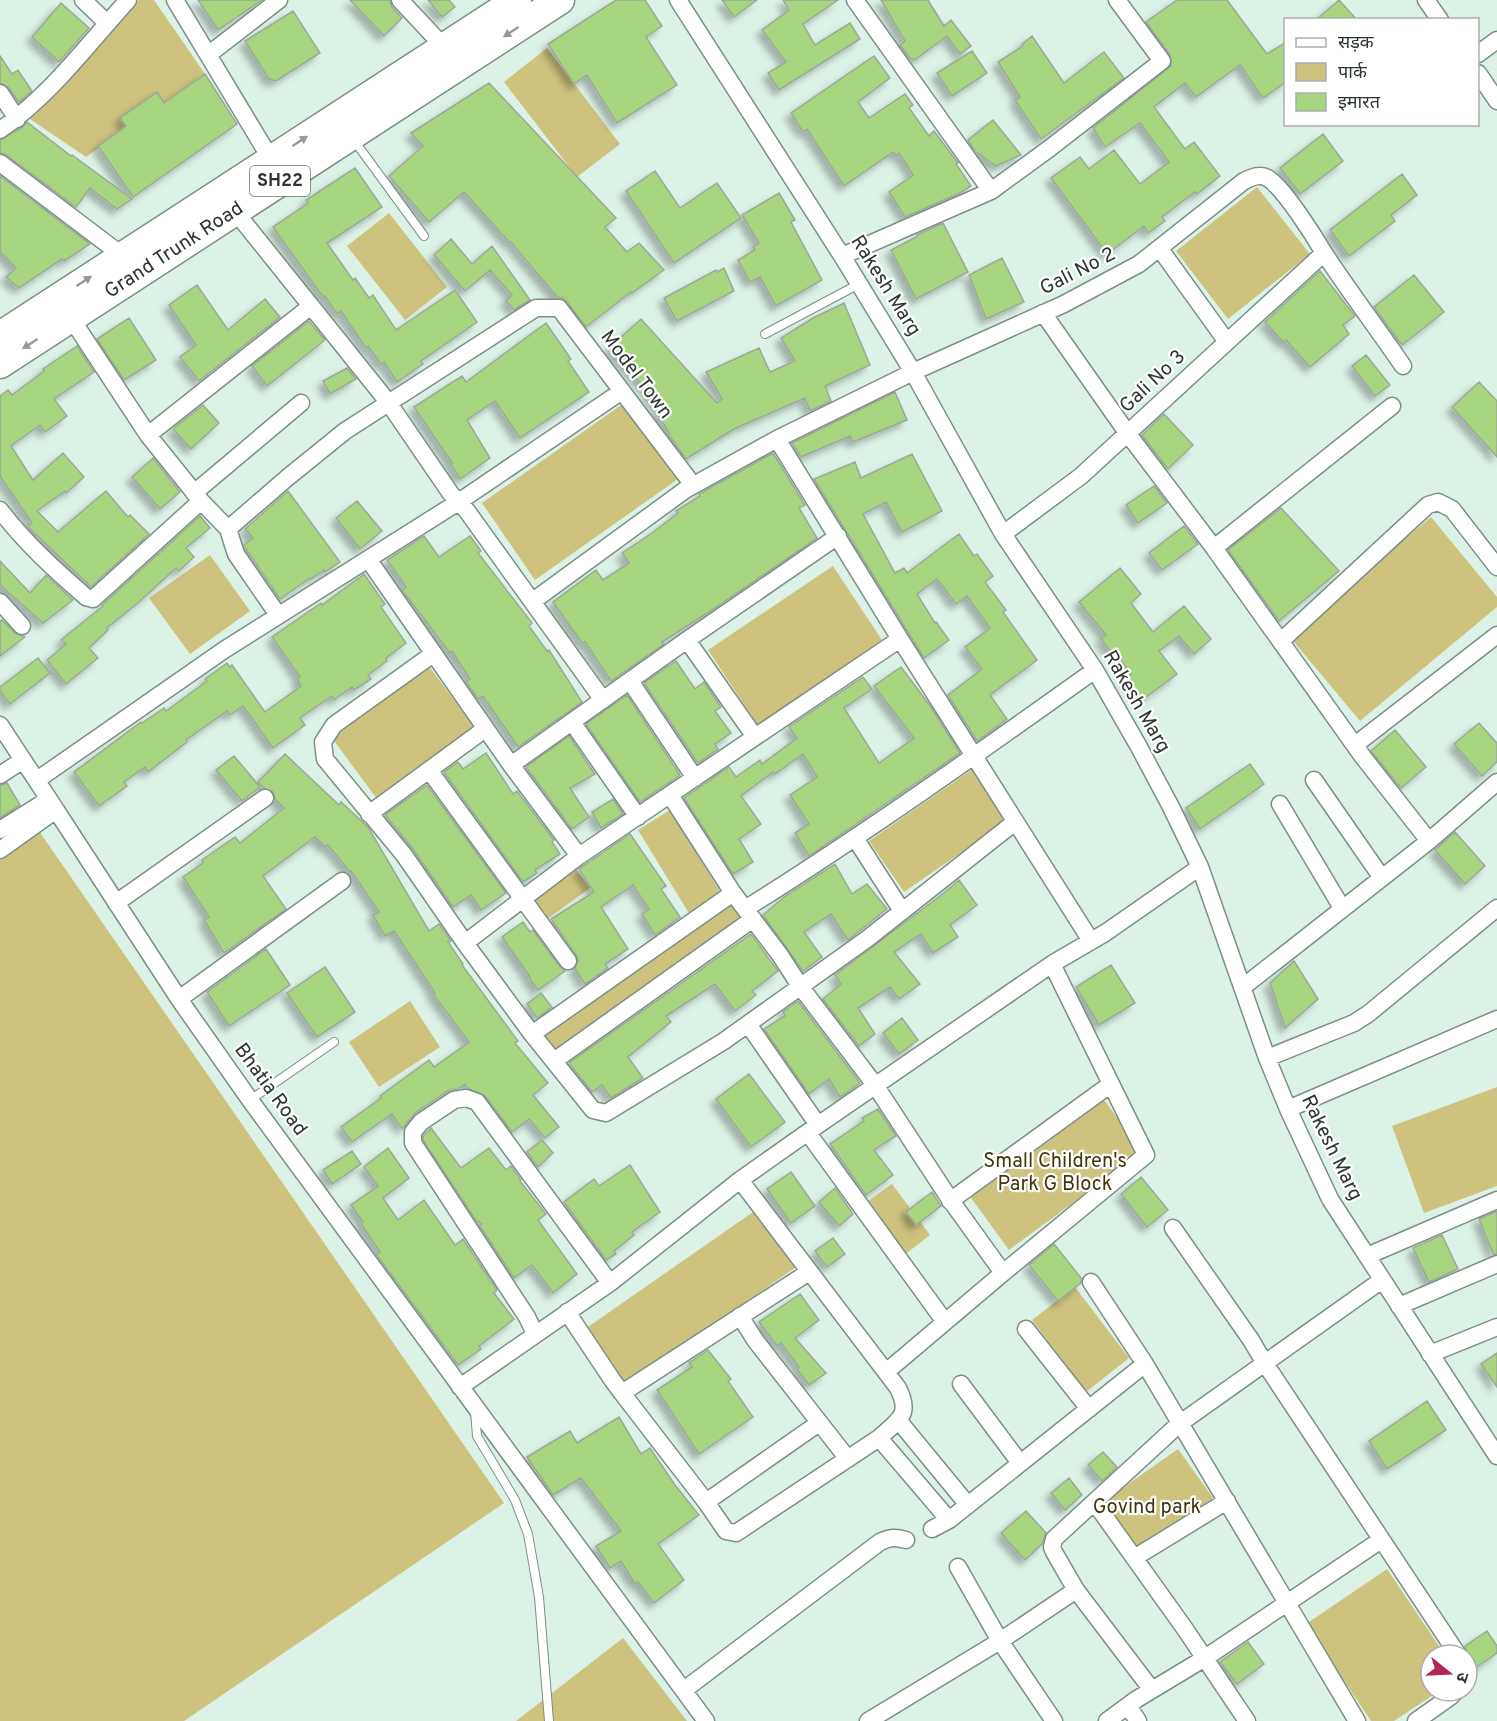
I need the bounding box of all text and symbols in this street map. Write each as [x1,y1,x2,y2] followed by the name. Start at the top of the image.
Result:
[1284,18,1479,126] legend
[503,26,519,37] one-way arrow
[1338,32,1375,55] text: सड़क
[1338,61,1368,85] text: पार्क
[1338,92,1381,115] text: इमारत
[292,135,309,146] one-way arrow
[250,166,310,196] road number: SH22
[100,196,249,305] street label: Grand Trunk Road
[844,231,926,341] street label: Rakesh Marg
[1036,242,1120,302] street label: Gali No 2
[76,276,92,287] one-way arrow
[594,325,678,425] street label: Model Town
[22,338,38,349] one-way arrow
[1114,345,1192,419] street label: Gali No 3
[1096,646,1176,758] street label: Rakesh Marg
[228,1038,312,1142] street label: Bhatia Road
[1294,1091,1368,1205] street label: Rakesh Marg
[983,1149,1127,1198] park label: Small Children's Park G Block
[1093,1495,1201,1521] park label: Govind park
[1419,1643,1479,1703] north arrow
[1450,1669,1472,1685] text: उ

